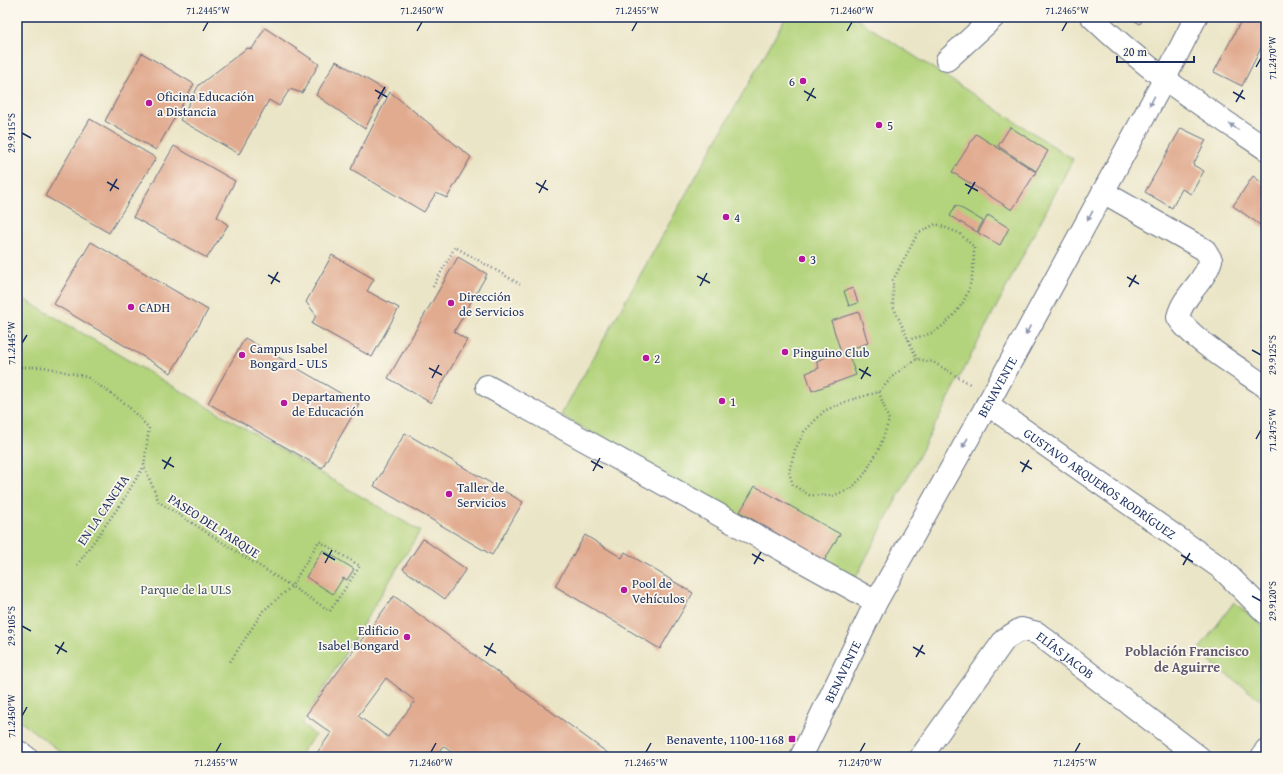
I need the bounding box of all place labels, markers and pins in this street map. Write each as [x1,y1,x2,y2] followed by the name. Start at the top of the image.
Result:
[789,72,795,91] place label: 6
[798,76,808,86] marker: 6
[157,87,255,121] place label: Oficina Educación a Distancia
[144,98,154,108] marker: Oficina Educación a Distancia
[887,116,893,135] place label: 5
[874,120,884,130] marker: 5
[734,208,740,227] place label: 4
[721,212,731,222] marker: 4
[810,250,816,269] place label: 3
[797,254,807,264] marker: 3
[459,287,524,321] place label: Dirección de Servicios
[139,298,170,317] place label: CADH
[446,298,456,308] marker: Dirección de Servicios
[126,302,136,312] marker: CADH
[250,339,328,373] place label: Campus Isabel Bongard - ULS
[793,343,870,362] place label: Pinguino Club
[780,347,790,357] marker: Pinguino Club
[654,349,660,368] place label: 2
[237,350,247,360] marker: Campus Isabel Bongard - ULS
[641,353,651,363] marker: 2
[292,387,371,421] place label: Departamento de Educación
[730,392,736,411] place label: 1
[717,396,727,406] marker: 1
[279,398,289,408] marker: Departamento de Educación
[457,478,506,512] place label: Taller de Servicios
[444,489,454,499] marker: Taller de Servicios
[632,574,685,608] place label: Pool de Vehículos
[619,585,629,595] marker: Pool de Vehículos
[318,621,399,655] place label: Edificio Isabel Bongard
[402,632,412,642] marker: Edificio Isabel Bongard
[666,730,784,749] place label: Benavente, 1100-1168
[787,734,797,744] marker: Benavente, 1100-1168

